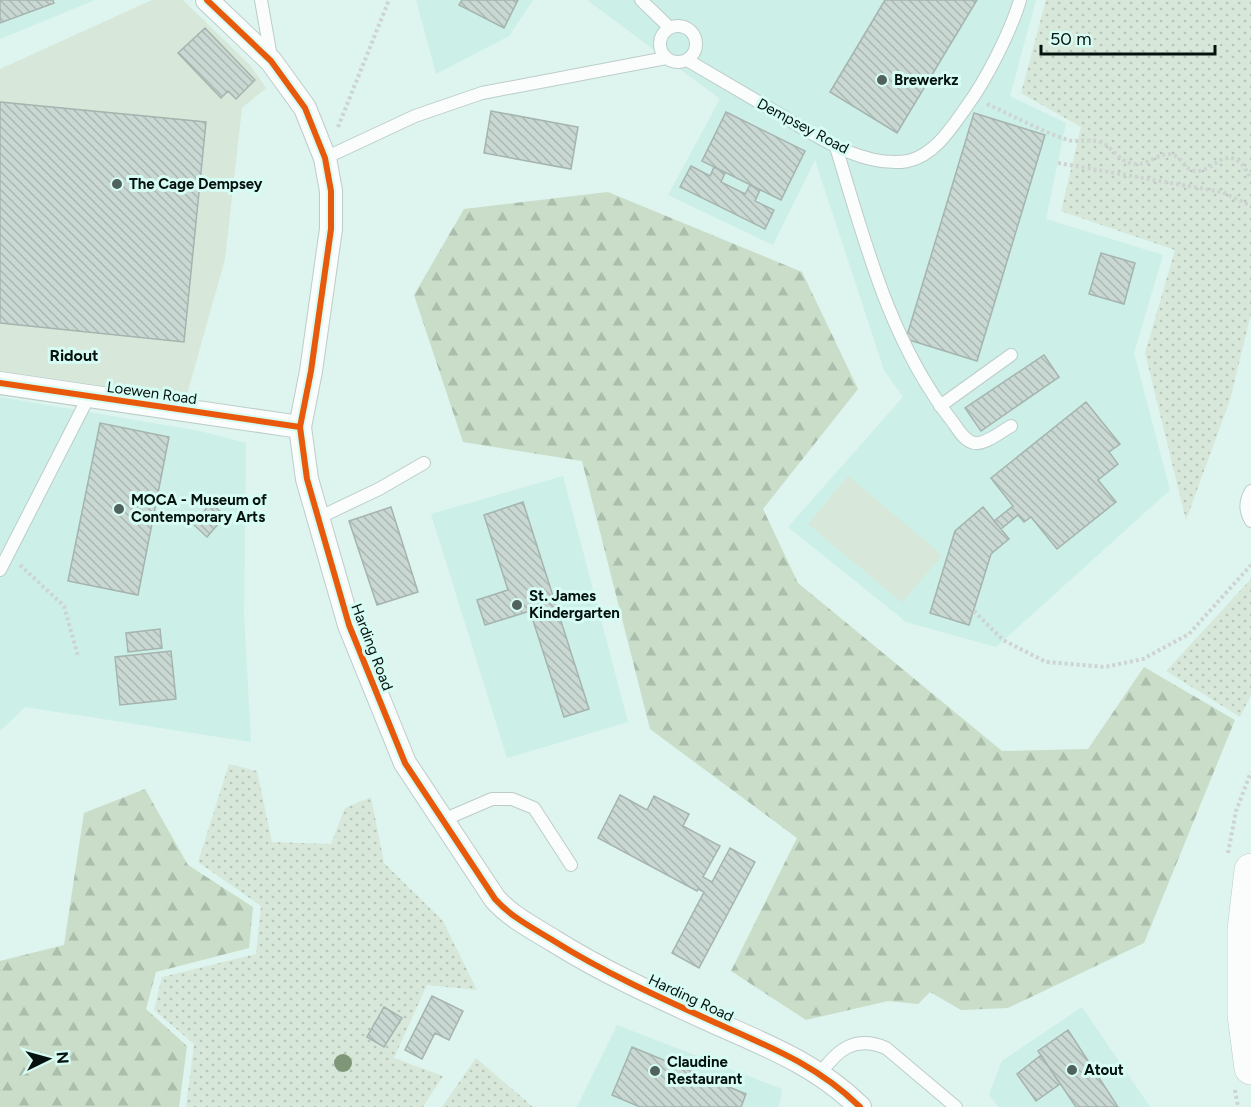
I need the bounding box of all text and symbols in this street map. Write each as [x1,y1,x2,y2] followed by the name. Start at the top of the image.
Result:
[1041,18,1215,56] scale bar
[1050,28,1092,50] text: 50 m
[894,71,958,89] place label: Brewerkz
[875,73,889,87] marker: Brewerkz
[754,94,852,158] street label: Dempsey Road
[129,175,263,193] place label: The Cage Dempsey
[110,177,124,191] marker: The Cage Dempsey
[50,346,98,365] district label: Ridout
[106,378,198,408] street label: Loewen Road
[131,491,267,526] place label: MOCA - Museum of Contemporary Arts
[112,502,126,516] marker: MOCA - Museum of Contemporary Arts
[529,587,620,622] place label: St. James Kindergarten
[510,598,524,612] marker: St. James Kindergarten
[347,601,397,693] street label: Harding Road
[646,970,736,1026] street label: Harding Road
[18,1029,78,1089] north arrow
[52,1051,72,1065] text: N
[667,1053,743,1088] place label: Claudine Restaurant
[1084,1061,1124,1079] place label: Atout
[1065,1063,1079,1077] marker: Atout
[648,1064,662,1078] marker: Claudine Restaurant

